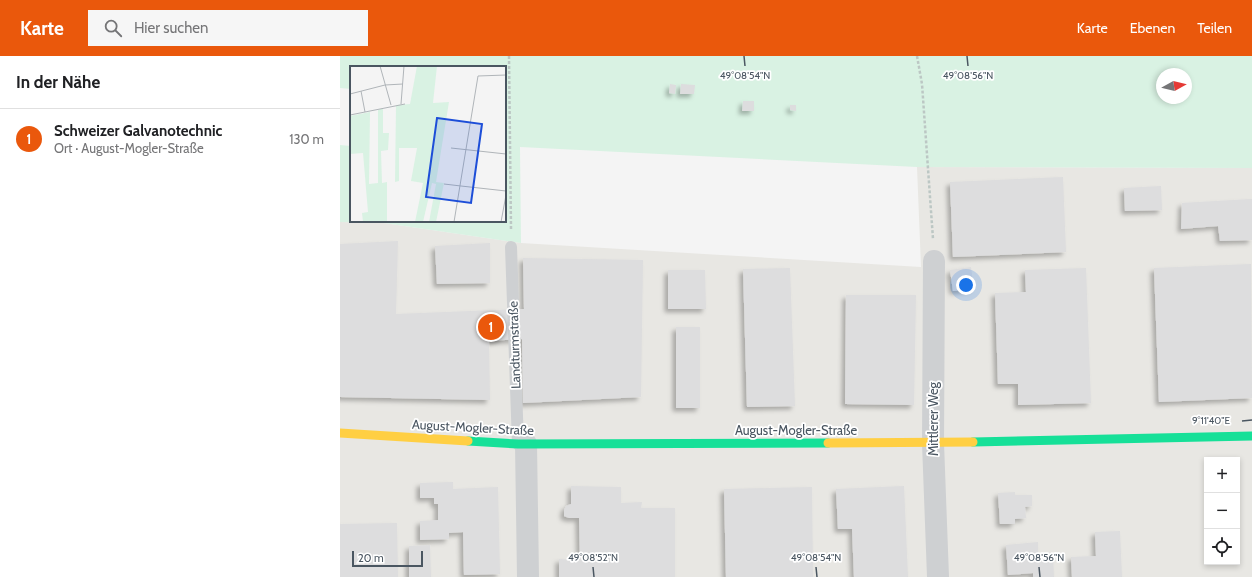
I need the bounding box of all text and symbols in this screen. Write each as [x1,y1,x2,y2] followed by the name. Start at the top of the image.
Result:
[88,10,368,46] search box
[20,17,64,40] text: Karte
[102,17,124,39] icon: search
[134,19,208,37] text: Hier suchen
[1077,19,1108,37] text: Karte
[1130,19,1175,37] text: Ebenen
[1197,19,1232,37] text: Teilen
[350,66,506,222] inset map
[1156,68,1192,104] north arrow
[720,69,770,82] text: 49°08'54"N
[943,69,993,82] text: 49°08'56"N
[16,72,100,92] text: In der Nähe
[54,122,222,140] text: Schweizer Galvanotechnic
[27,131,31,147] text: 1
[289,131,324,147] text: 130 m
[54,140,204,156] text: Ort · August-Mogler-Straße
[956,275,976,295] your location
[504,300,524,389] street label: Landturmstraße
[478,312,504,342] pin: 1
[925,381,941,456] street label: Mittlerer Weg
[1192,414,1231,427] text: 9°11'40"E
[412,416,535,438] street label: August-Mogler-Straße
[735,422,857,438] street label: August-Mogler-Straße
[1204,457,1240,565] map controls
[1204,457,1240,493] button: +
[1204,493,1240,529] button: −
[1204,529,1240,565] button: locate
[352,549,423,568] scale bar
[358,551,384,565] text: 20 m
[568,551,618,564] text: 49°08'52"N
[791,551,841,564] text: 49°08'54"N
[1014,551,1064,564] text: 49°08'56"N

